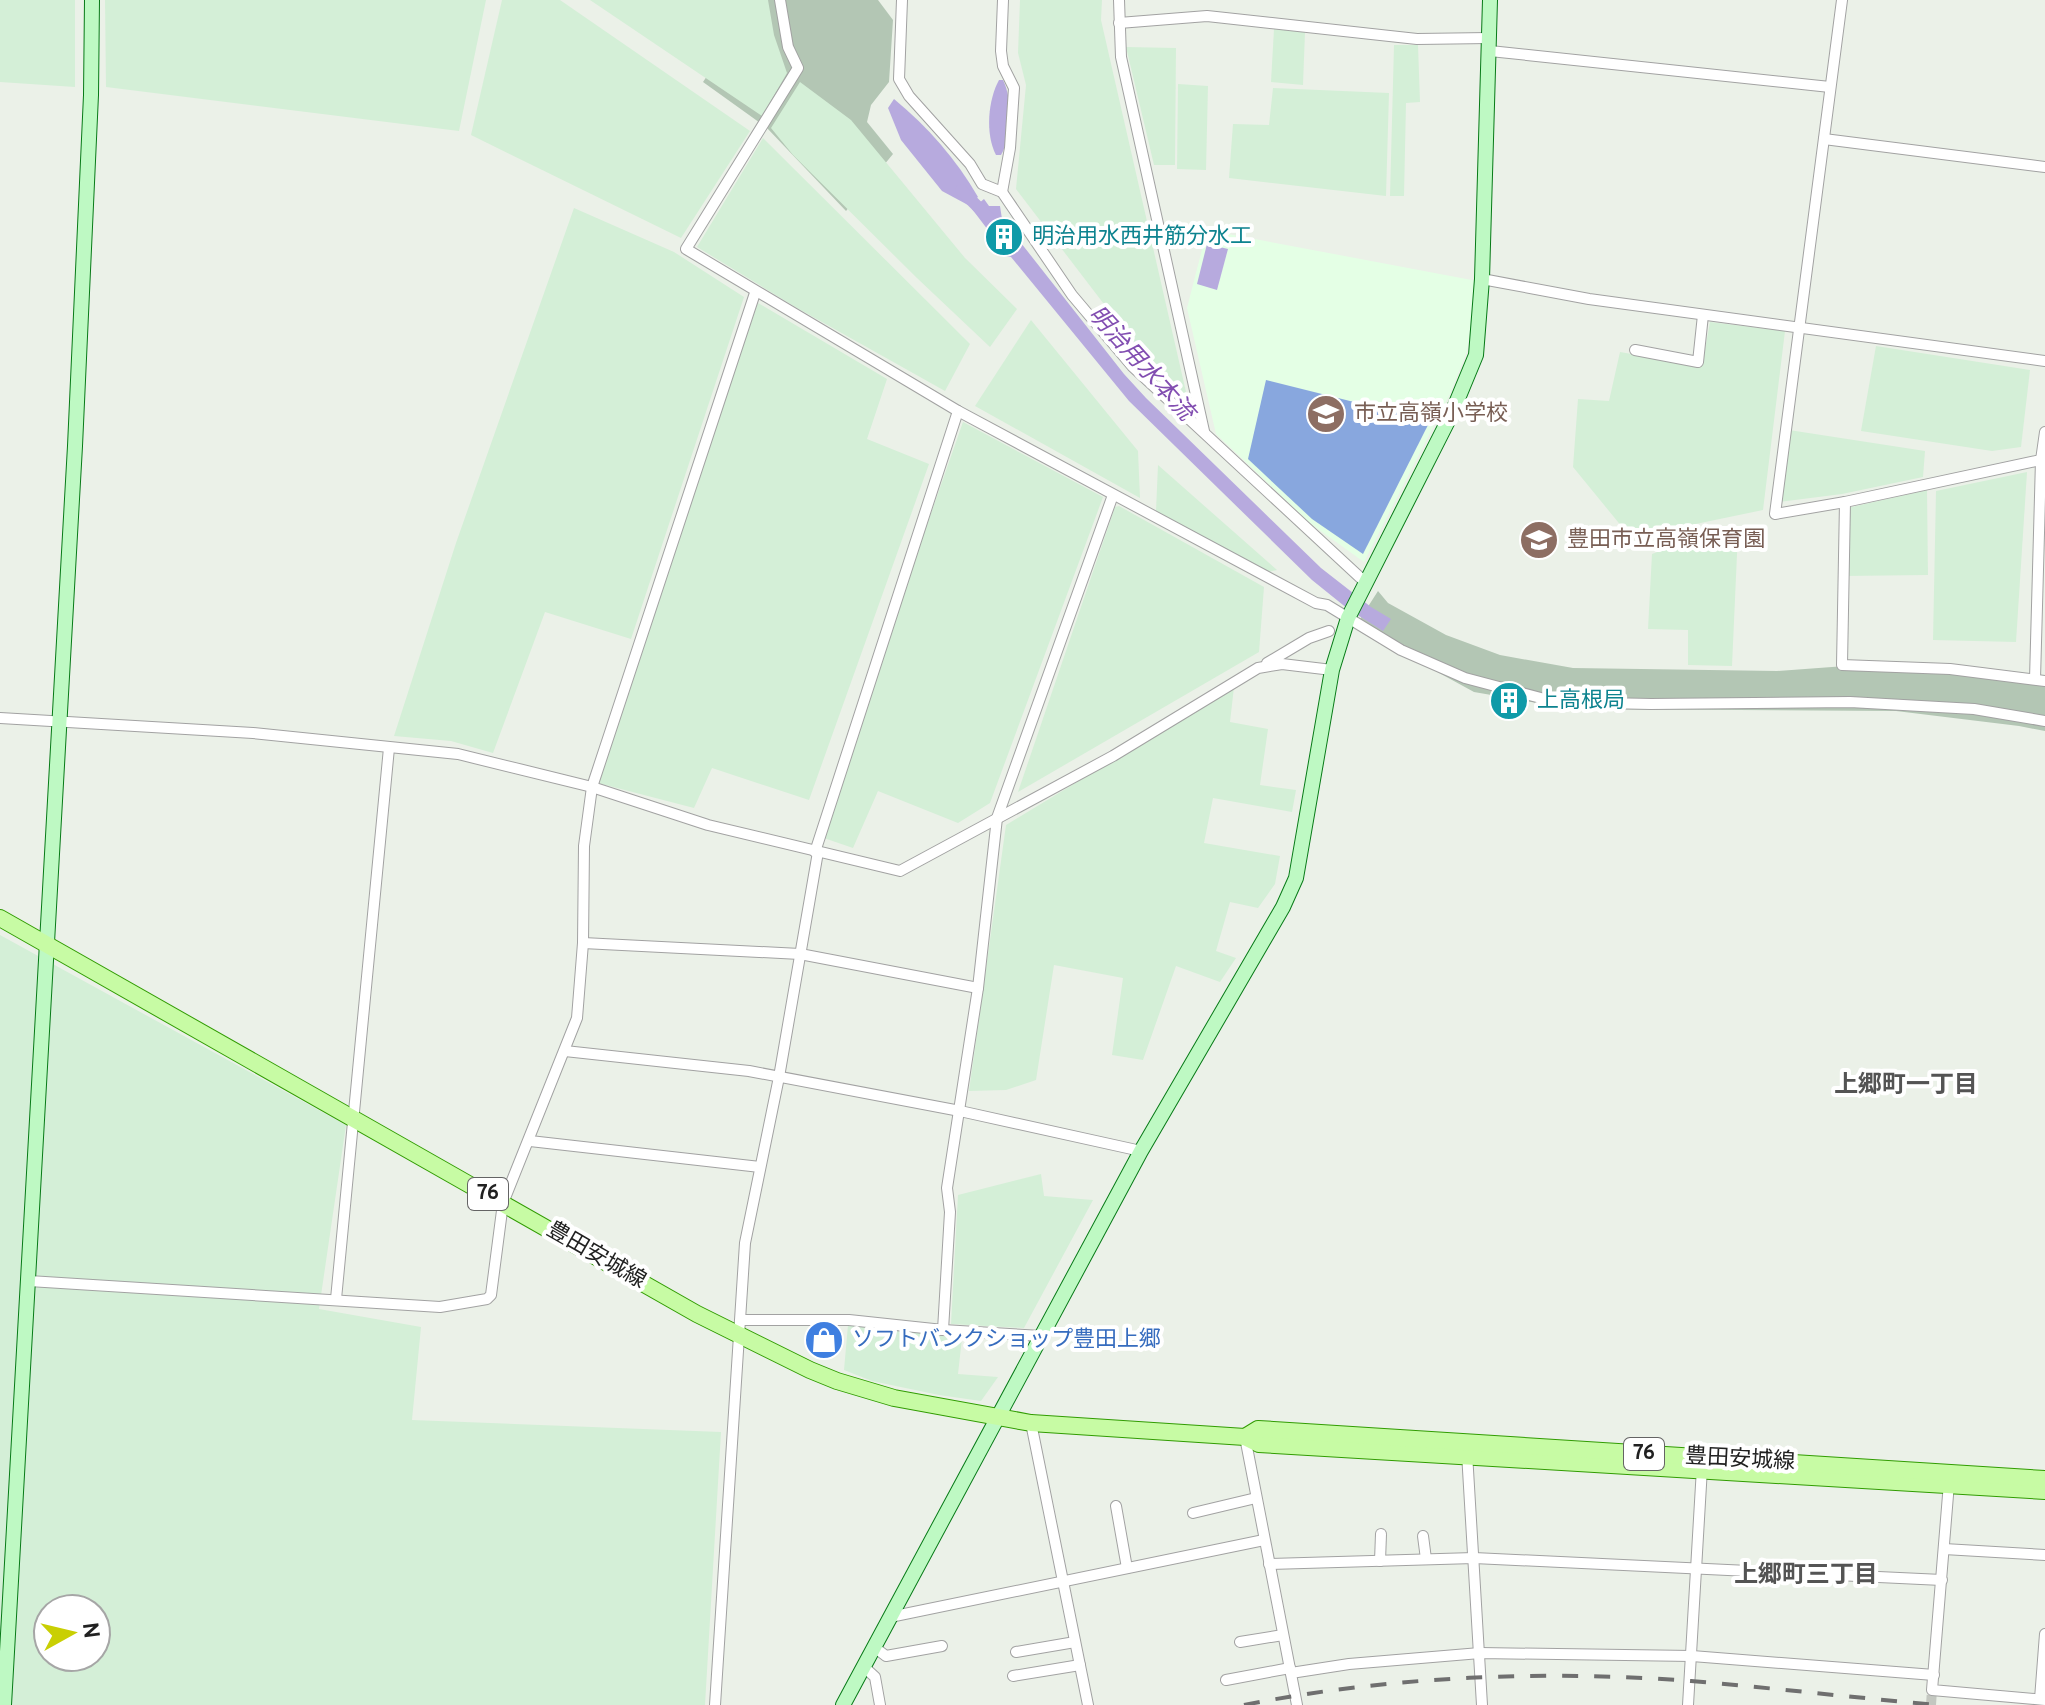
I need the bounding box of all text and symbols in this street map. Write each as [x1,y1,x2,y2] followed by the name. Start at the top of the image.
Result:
[983,216,1025,258] building icon: 明治用水西井筋分水工
[1032,224,1252,251] place label: 明治用水西井筋分水工
[1081,300,1202,431] water label: 明治用水本流
[1305,393,1347,435] school or university icon: 市立高嶺小学校
[1354,401,1508,428] place label: 市立高嶺小学校
[1518,519,1560,561] school or university icon: 豊田市立高嶺保育園
[1567,527,1765,554] place label: 豊田市立高嶺保育園
[1488,680,1530,722] building icon: 上高根局
[1537,688,1625,715] place label: 上高根局
[1834,1071,1978,1101] district label: 上郷町一丁目
[468,1178,508,1210] road number: 76
[542,1217,650,1295] street label: 豊田安城線
[803,1319,845,1361] shop icon: ソフトバンクショップ豊田上郷
[852,1327,1161,1354] place label: ソフトバンクショップ豊田上郷
[1624,1438,1664,1470] road number: 76
[1684,1444,1796,1476] street label: 豊田安城線
[1734,1561,1878,1591] district label: 上郷町三丁目
[32,1593,112,1673] north arrow
[75,1621,104,1640] text: N

